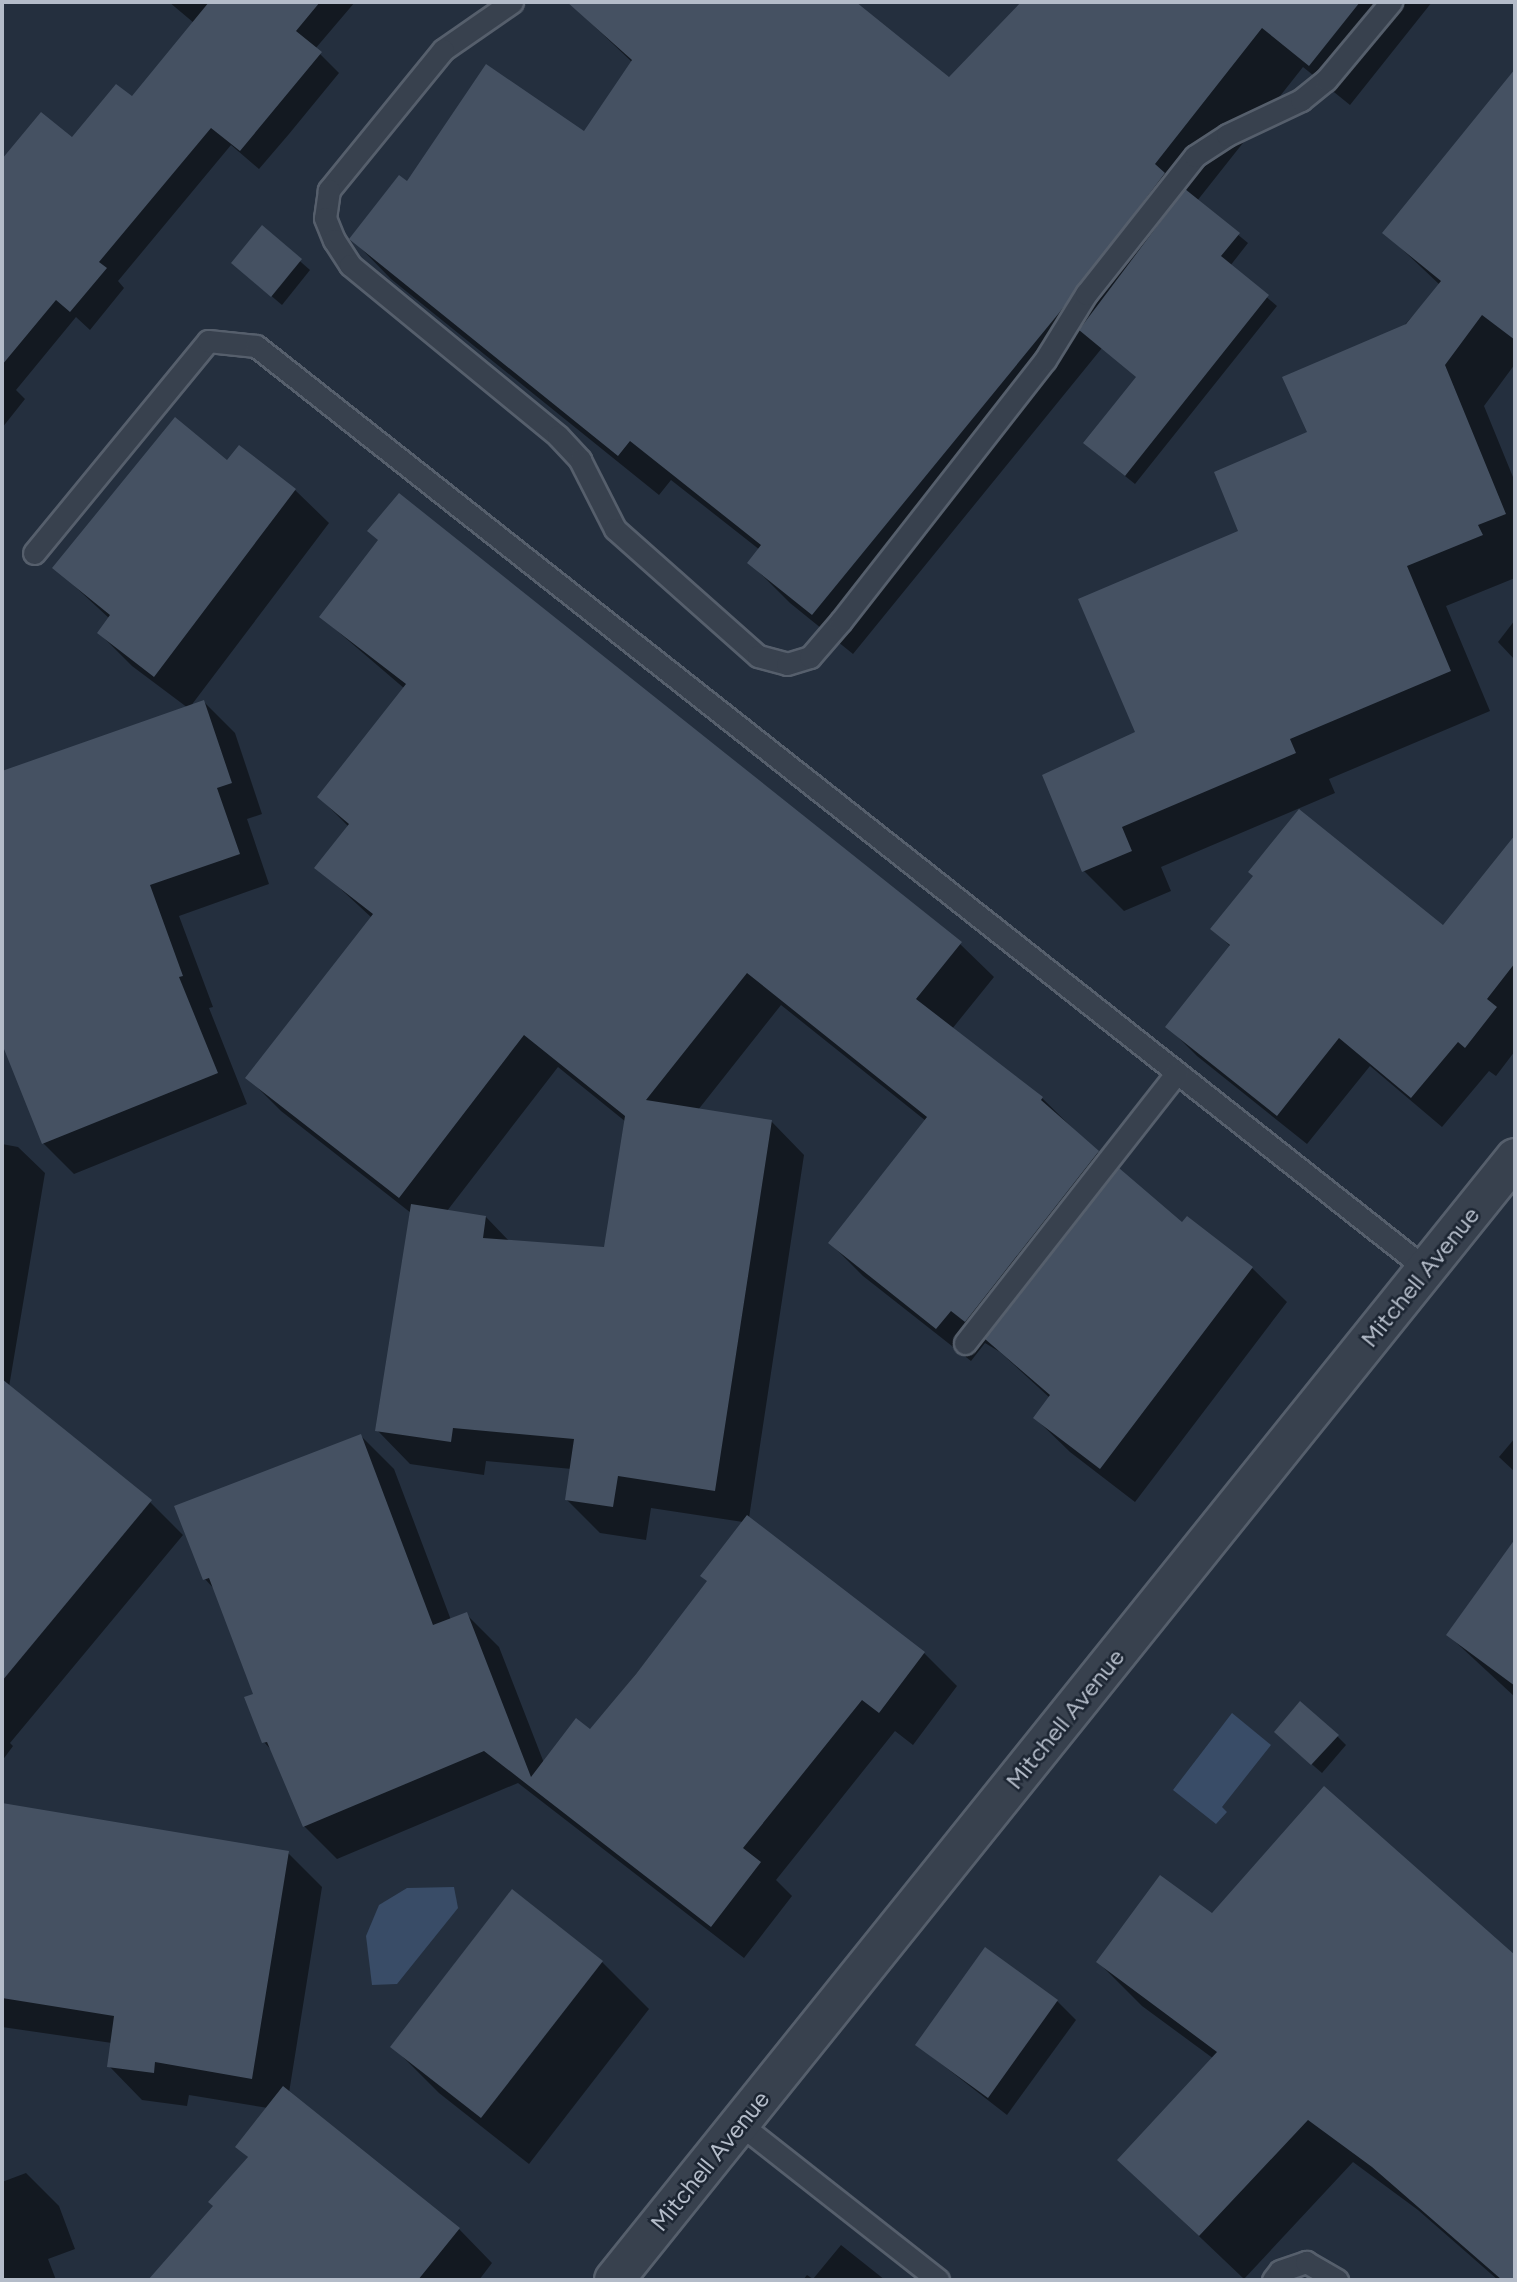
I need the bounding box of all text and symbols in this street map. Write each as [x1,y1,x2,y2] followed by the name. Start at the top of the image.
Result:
[1355,1201,1485,1353] street label: Mitchell Avenue
[1000,1643,1130,1795] street label: Mitchell Avenue
[645,2085,775,2237] street label: Mitchell Avenue

